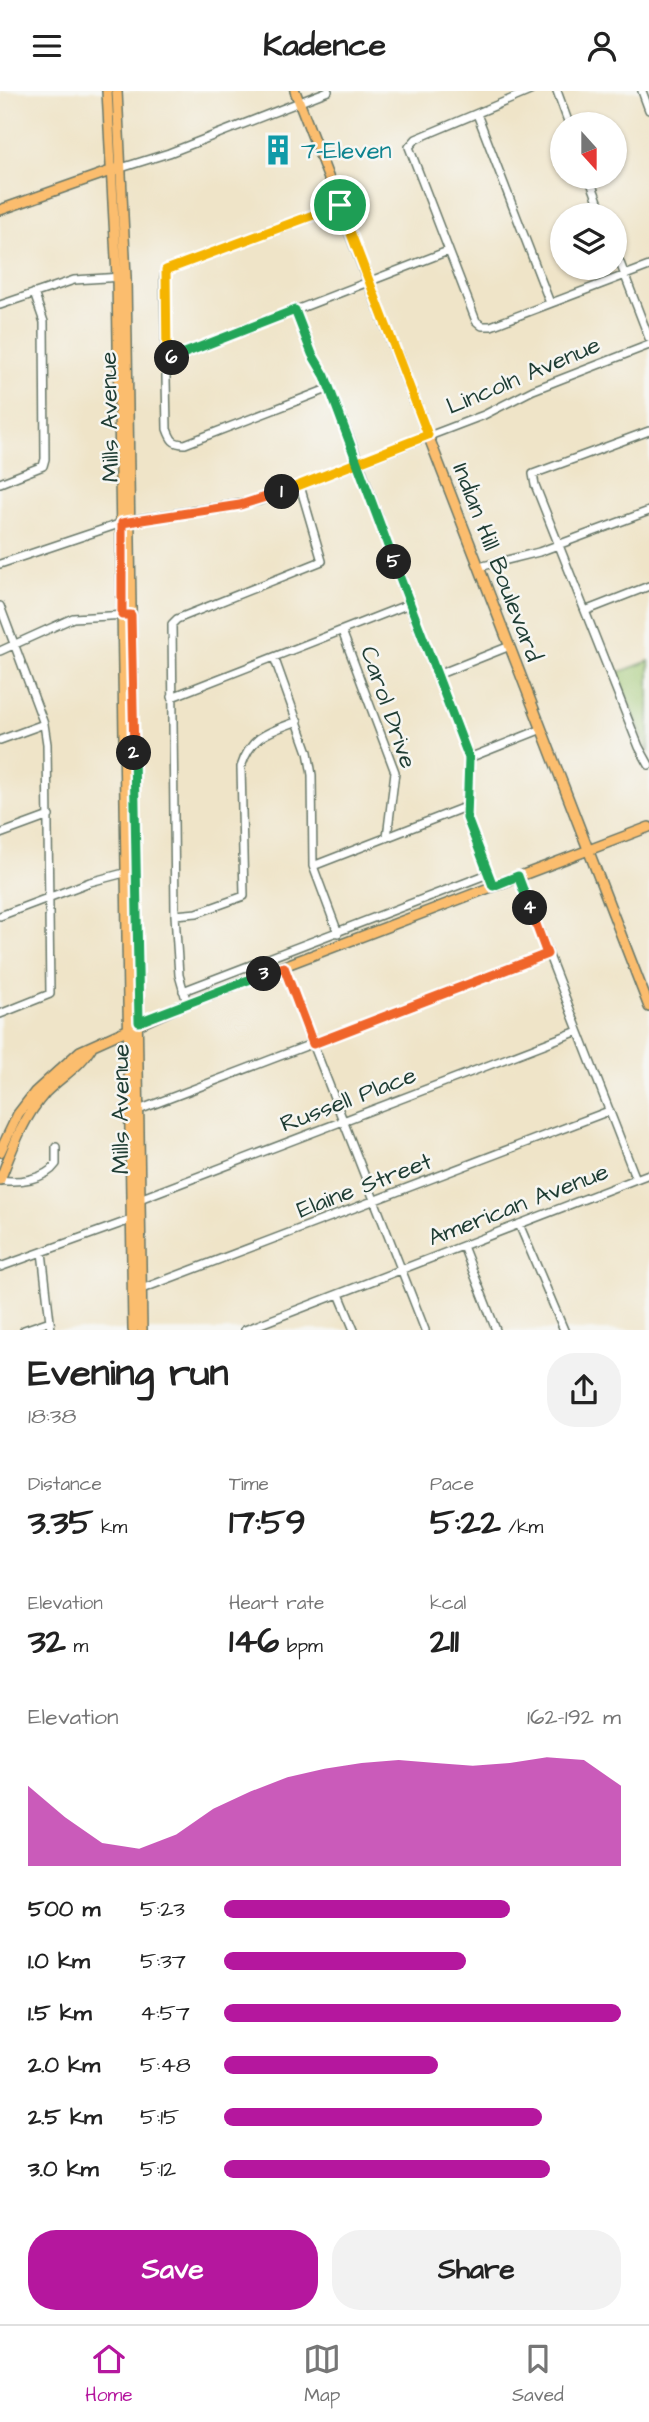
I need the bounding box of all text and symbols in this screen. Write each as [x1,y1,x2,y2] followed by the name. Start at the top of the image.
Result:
[263,23,386,68] text: Kadence
[28,27,66,65] icon: menu
[583,27,621,65] icon: person
[550,112,626,189] north arrow
[550,112,627,280] map controls
[261,133,295,167] building icon: 7-Eleven
[301,134,392,168] place label: 7-Eleven
[310,175,370,235] pin
[321,186,359,224] icon: arrive
[550,203,627,280] button: layers
[441,328,606,424] street label: Lincoln Avenue
[154,341,190,375] pin: 6
[166,344,177,371] text: 6
[92,351,128,483] street label: Mills Avenue
[443,458,551,667] street label: Indian Hill Boulevard
[264,475,300,509] pin: 1
[280,478,283,505] text: 1
[376,545,412,580] pin: 5
[387,548,400,575] text: 5
[351,642,425,773] street label: Carol Drive
[116,735,152,771] pin: 2
[128,739,139,766] text: 2
[512,891,548,925] pin: 4
[523,894,536,921] text: 4
[246,957,282,991] pin: 3
[259,960,268,987] text: 3
[104,1044,138,1174] street label: Mills Avenue
[276,1058,421,1141] street label: Russell Place
[292,1144,437,1227] street label: Elaine Street
[423,1155,614,1255] street label: American Avenue
[28,1348,229,1400] text: Evening run
[547,1353,621,1427] button: share
[28,1400,76,1432] text: 18:38
[28,1471,102,1498] text: Distance
[229,1471,269,1498] text: Time
[430,1471,474,1498] text: Pace
[28,1498,93,1547] text: 3.35
[229,1498,306,1547] text: 17:59
[430,1498,501,1547] text: 5:22
[93,1514,127,1541] text: km
[501,1514,543,1541] text: /km
[28,1590,103,1617] text: Elevation
[229,1590,324,1617] text: Heart rate
[430,1590,466,1617] text: kcal
[28,1617,66,1666] text: 32
[229,1617,279,1666] text: 146
[430,1617,459,1666] text: 211
[66,1633,88,1660] text: m
[279,1633,323,1660] text: bpm
[28,1701,119,1733] text: Elevation
[527,1701,621,1733] text: 162–192 m
[28,1893,100,1925] text: 500 m
[140,1893,185,1925] text: 5:23
[28,1945,90,1977] text: 1.0 km
[140,1945,186,1977] text: 5:37
[28,1997,92,2029] text: 1.5 km
[140,1997,190,2029] text: 4:57
[28,2049,100,2081] text: 2.0 km
[140,2049,191,2081] text: 5:48
[28,2101,102,2133] text: 2.5 km
[140,2101,179,2133] text: 5:15
[28,2153,99,2185] text: 3.0 km
[140,2153,176,2185] text: 5:12
[28,2230,318,2310] button: Save
[332,2230,621,2310] button: Share
[85,2340,133,2409] tab: Home
[303,2340,341,2409] tab: Map
[512,2340,564,2409] tab: Saved

